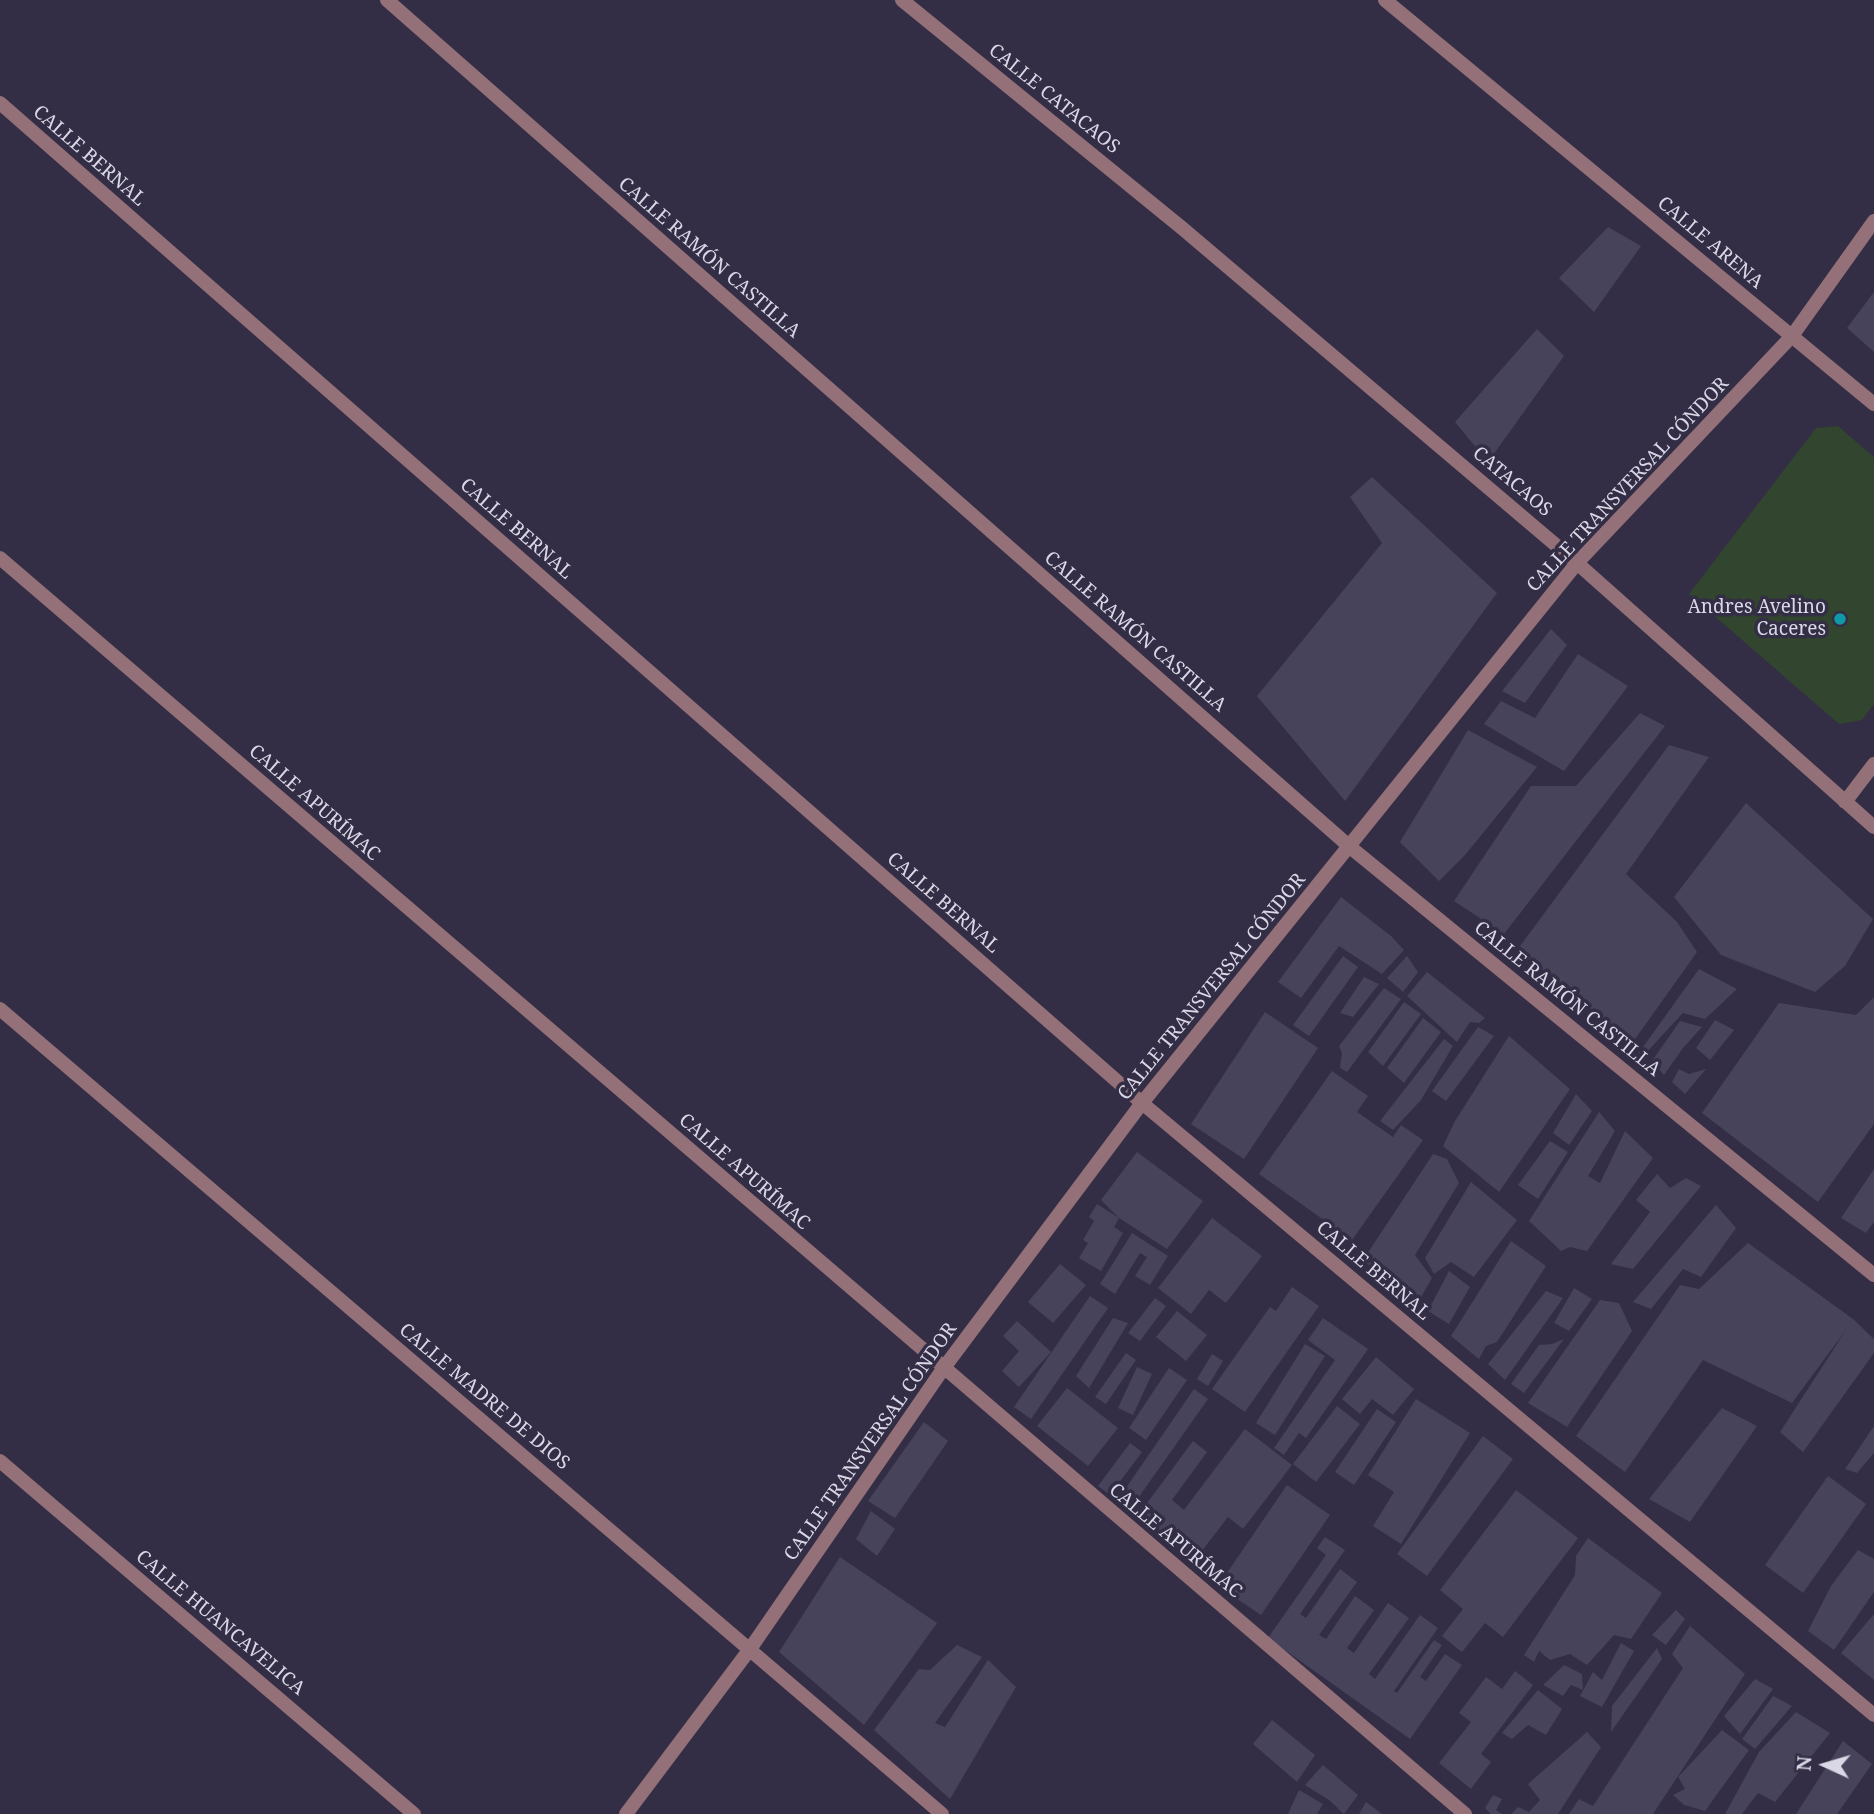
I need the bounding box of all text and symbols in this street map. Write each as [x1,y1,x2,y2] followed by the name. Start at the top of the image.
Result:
[984,39,1124,159] street label: CALLE CATACAOS
[28,101,150,211] street label: CALLE BERNAL
[613,173,805,343] street label: CALLE RAMÓN CASTILLA
[1652,192,1768,294] street label: CALLE ARENA
[1522,373,1734,597] street label: CALLE TRANSVERSAL CÓNDOR
[1468,442,1556,522] street label: CATACAOS
[455,474,577,584] street label: CALLE BERNAL
[1039,547,1231,717] street label: CALLE RAMÓN CASTILLA
[1687,597,1826,641] place label: Andres Avelino Caceres
[1832,611,1848,627] marker: Andres Avelino Caceres
[244,740,384,866] street label: CALLE APURÍMAC
[882,848,1004,958] street label: CALLE BERNAL
[1113,869,1311,1105] street label: CALLE TRANSVERSAL CÓNDOR
[1469,917,1665,1081] street label: CALLE RAMÓN CASTILLA
[674,1109,814,1235] street label: CALLE APURÍMAC
[1311,1217,1435,1325] street label: CALLE BERNAL
[394,1319,574,1475] street label: CALLE MADRE DE DIOS
[780,1319,962,1565] street label: CALLE TRANSVERSAL CÓNDOR
[1104,1479,1246,1603] street label: CALLE APURÍMAC
[131,1546,309,1700] street label: CALLE HUANCAVELICA
[1790,1730,1860,1800] north arrow
[1791,1755,1818,1772] text: N

